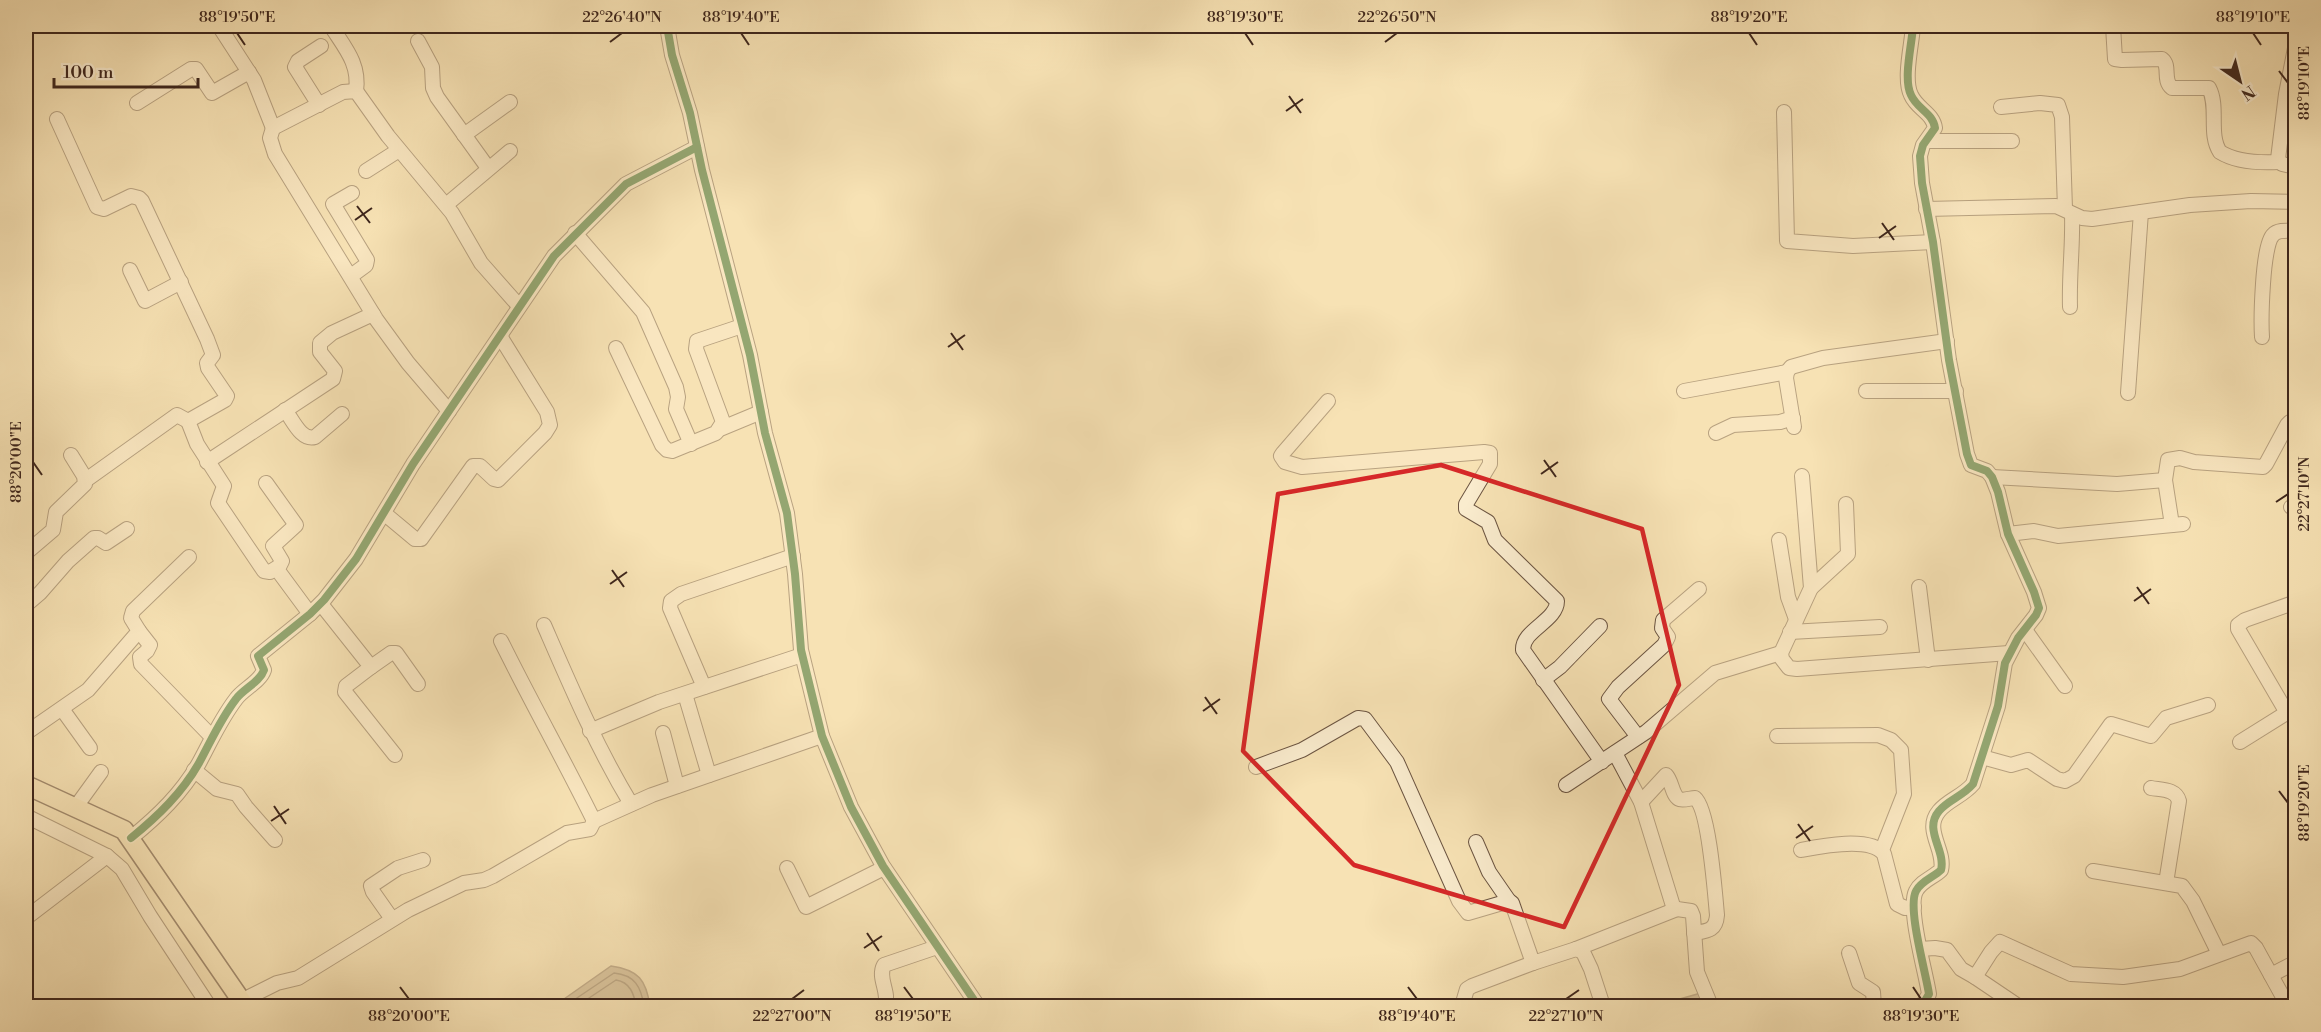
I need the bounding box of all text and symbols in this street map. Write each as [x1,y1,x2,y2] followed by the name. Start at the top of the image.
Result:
[199,8,275,27] text: 88°19'50"E
[582,8,662,27] text: 22°26'40"N
[702,8,780,27] text: 88°19'40"E
[1207,8,1283,27] text: 88°19'30"E
[1358,8,1436,27] text: 22°26'50"N
[1711,8,1788,27] text: 88°19'20"E
[2216,8,2290,27] text: 88°19'10"E
[2295,46,2314,120] text: 88°19'10"E
[54,51,198,89] scale bar
[2210,51,2270,111] north arrow
[63,61,114,84] text: 100 m
[2237,81,2259,104] text: N
[7,421,26,503] text: 88°20'00"E
[2295,457,2314,531] text: 22°27'10"N
[2295,765,2314,842] text: 88°19'20"E
[368,1007,450,1026] text: 88°20'00"E
[753,1007,831,1026] text: 22°27'00"N
[875,1007,951,1026] text: 88°19'50"E
[1378,1007,1456,1026] text: 88°19'40"E
[1529,1007,1603,1026] text: 22°27'10"N
[1883,1007,1959,1026] text: 88°19'30"E

